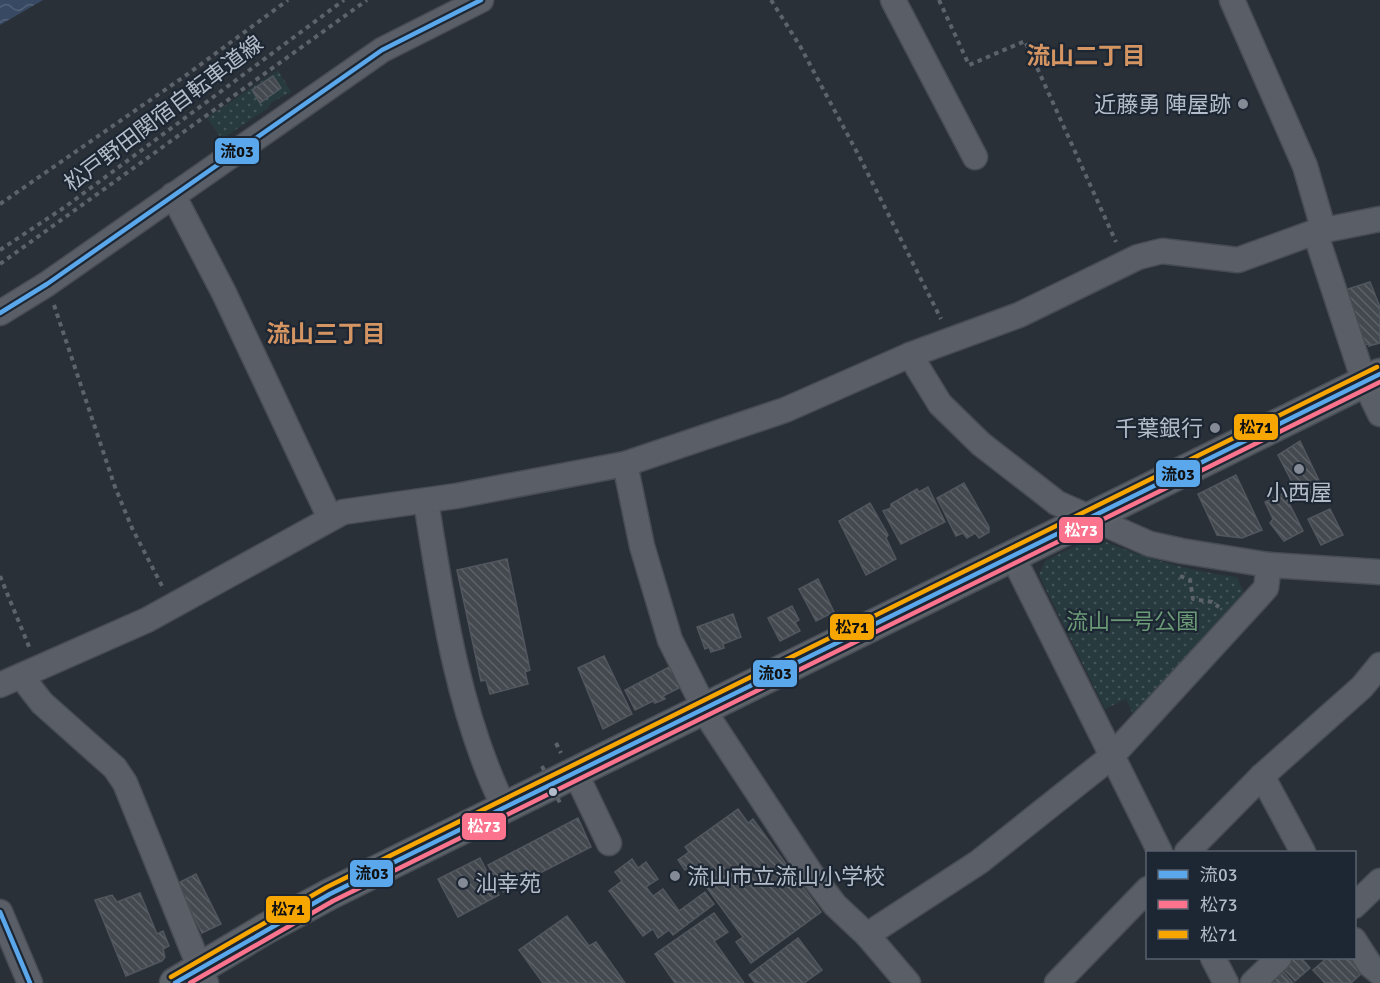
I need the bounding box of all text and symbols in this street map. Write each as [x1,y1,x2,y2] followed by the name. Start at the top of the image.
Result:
[59,30,268,197] street label: 松戸野田関宿自転車道線
[1026,41,1146,71] district label: 流山二丁目
[1094,91,1231,118] place label: 近藤勇 陣屋跡
[1236,97,1250,111] marker: 近藤勇 陣屋跡
[214,137,260,165] line badge: 流03
[220,142,254,162] text: 流03
[266,319,386,349] district label: 流山三丁目
[1233,413,1279,441] line badge: 松71
[1115,415,1203,442] place label: 千葉銀行
[1239,418,1273,438] text: 松71
[1208,421,1222,435] marker: 千葉銀行
[1155,459,1201,488] line badge: 流03
[1292,462,1306,476] marker: 小西屋
[1161,465,1195,485] text: 流03
[1266,479,1332,506] place label: 小西屋
[1058,516,1104,544] line badge: 松73
[1064,521,1098,541] text: 松73
[1066,608,1198,635] park label: 流山一号公園
[829,613,875,641] line badge: 松71
[835,618,869,638] text: 松71
[752,659,798,688] line badge: 流03
[758,664,792,684] text: 流03
[547,786,559,798] unlabelled marker
[461,812,507,841] line badge: 松73
[467,817,501,837] text: 松73
[1146,851,1356,959] legend
[349,859,394,888] line badge: 流03
[687,863,885,890] place label: 流山市立流山小学校
[355,864,389,884] text: 流03
[1200,864,1237,886] text: 流03
[668,869,682,883] marker: 流山市立流山小学校
[475,870,541,897] place label: 汕幸苑
[456,876,470,890] marker: 汕幸苑
[1200,894,1237,916] text: 松73
[265,895,311,924] line badge: 松71
[271,900,305,920] text: 松71
[1200,924,1237,946] text: 松71

